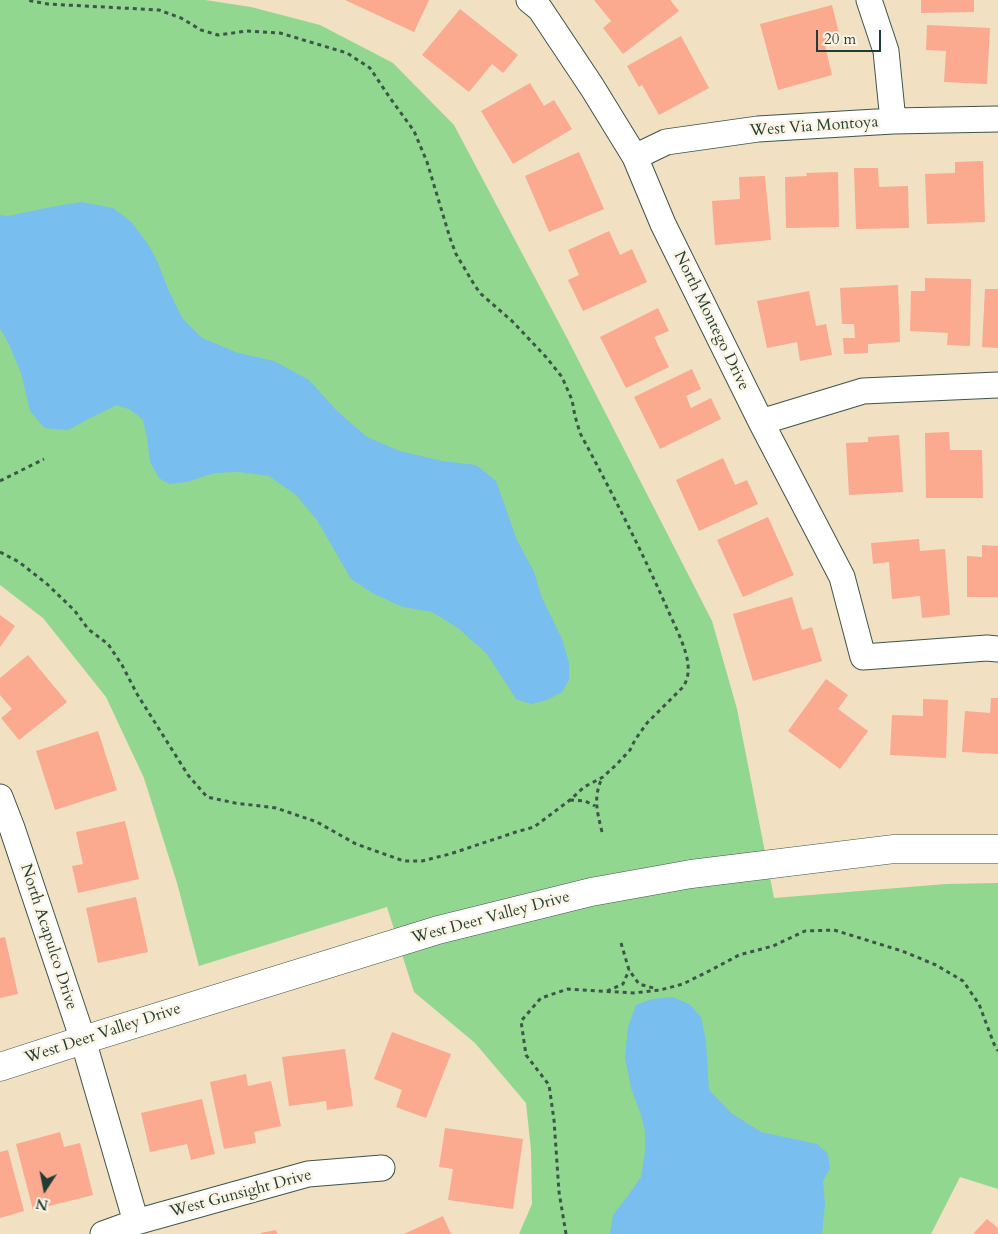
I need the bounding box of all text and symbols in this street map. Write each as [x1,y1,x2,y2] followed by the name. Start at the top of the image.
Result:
[818,20,883,52] scale bar
[824,29,856,49] text: 20 m
[749,113,879,141] street label: West Via Montoya
[669,248,753,394] street label: North Montego Drive
[15,862,81,1012] street label: North Acapulco Drive
[410,888,572,948] street label: West Deer Valley Drive
[23,1000,183,1068] street label: West Deer Valley Drive
[20,1164,70,1214] north arrow
[168,1166,314,1222] street label: West Gunsight Drive
[34,1194,50,1215] text: N

